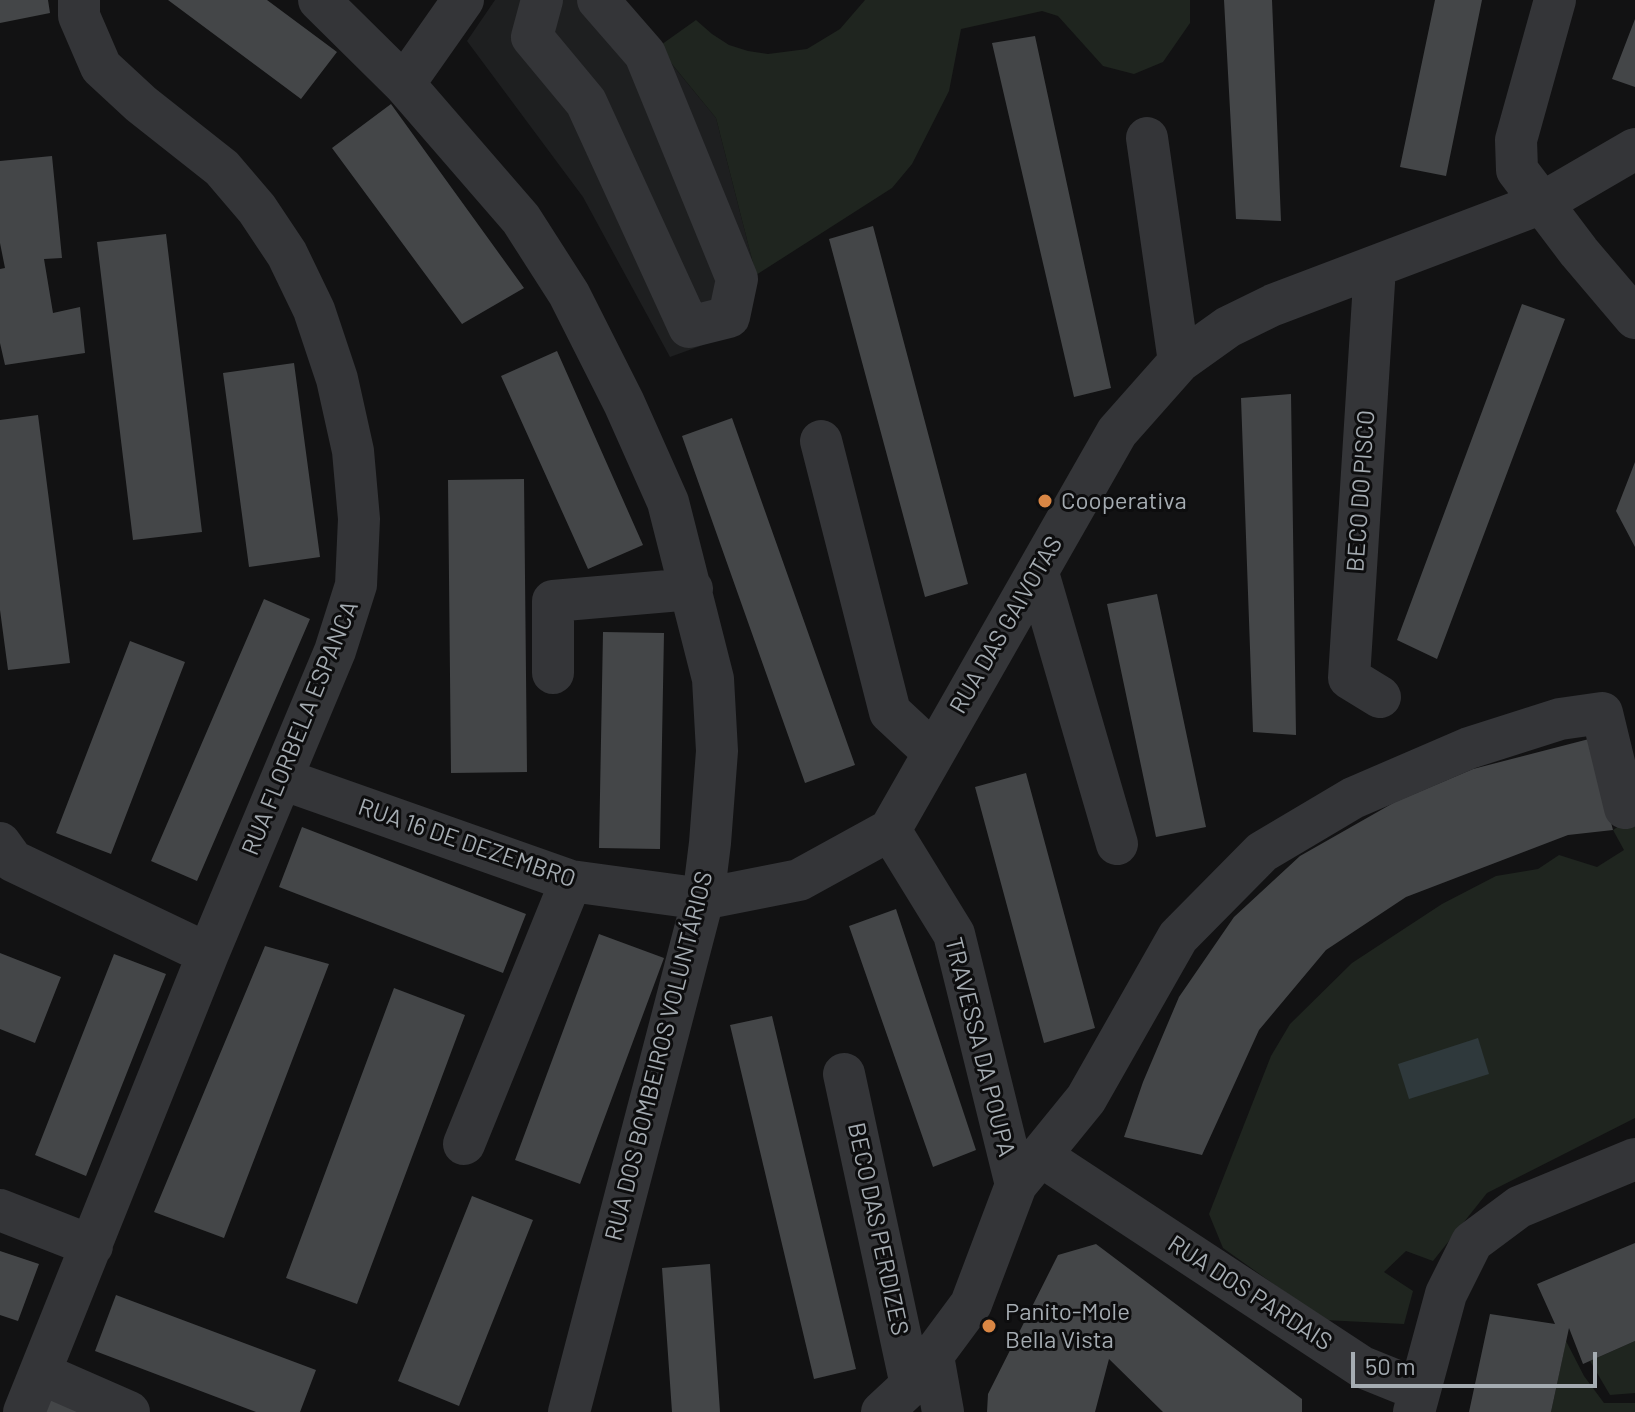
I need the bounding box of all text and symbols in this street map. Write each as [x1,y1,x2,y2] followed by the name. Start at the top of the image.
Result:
[1341,409,1381,573] street label: BECO DO PISCO
[1061,487,1187,515] place label: Cooperativa
[1036,492,1054,510] marker: Cooperativa
[944,531,1068,719] street label: RUA DAS GAIVOTAS
[236,597,364,859] street label: RUA FLORBELA ESPANCA
[355,792,579,894] street label: RUA 16 DE DEZEMBRO
[599,868,719,1244] street label: RUA DOS BOMBEIROS VOLUNTÁRIOS
[939,934,1021,1160] street label: TRAVESSA DA POUPA
[841,1120,915,1338] street label: BECO DAS PERDIZES
[1163,1229,1337,1357] street label: RUA DOS PARDAIS
[1005,1298,1130,1354] place label: Panito-Mole Bella Vista
[980,1317,998,1335] marker: Panito-Mole Bella Vista
[1355,1336,1601,1386] scale bar
[1365,1351,1416,1380] text: 50 m

